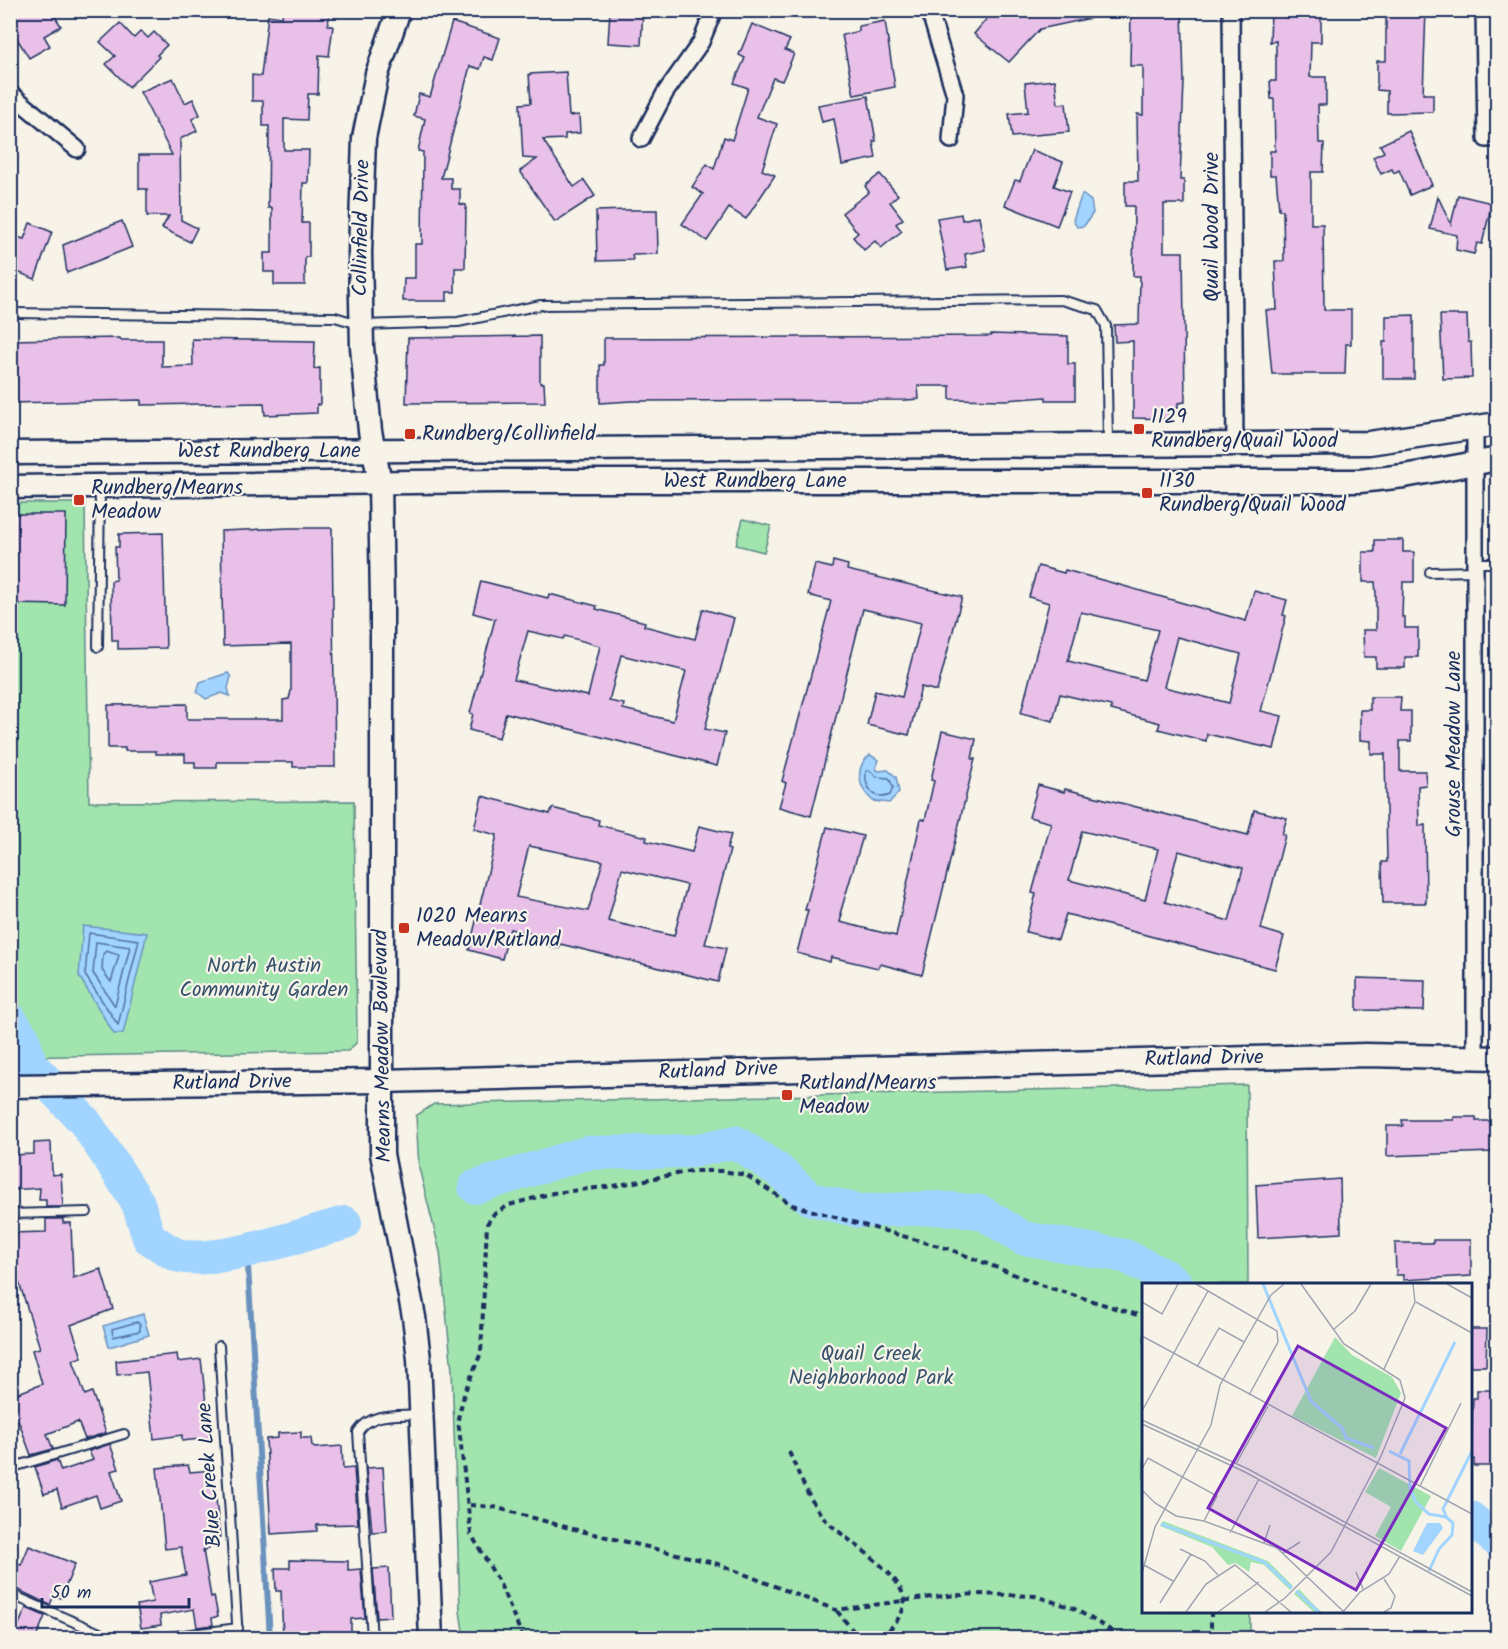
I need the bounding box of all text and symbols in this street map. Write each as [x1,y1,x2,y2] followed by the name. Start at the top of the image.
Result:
[1196,151,1229,302] street label: Quail Wood Drive
[344,159,380,297] street label: Collinfield Drive
[1151,401,1338,458] place label: 1129 Rundberg/Quail Wood
[422,418,596,451] place label: Rundberg/Collinfield
[1132,422,1146,436] marker: 1129 Rundberg/Quail Wood
[403,427,417,441] marker: Rundberg/Collinfield
[177,435,361,468] street label: West Rundberg Lane
[663,465,847,498] street label: West Rundberg Lane
[1159,465,1346,522] place label: 1130 Rundberg/Quail Wood
[91,472,243,529] place label: Rundberg/Mearns Meadow
[1140,486,1154,500] marker: 1130 Rundberg/Quail Wood
[72,493,86,507] marker: Rundberg/Mearns Meadow
[1438,650,1471,837] street label: Grouse Meadow Lane
[416,900,561,957] place label: 1020 Mearns Meadow/Rutland
[397,921,411,935] marker: 1020 Mearns Meadow/Rutland
[364,928,402,1163] street label: Mearns Meadow Boulevard
[180,950,348,1007] park label: North Austin Community Garden
[1144,1041,1265,1077] street label: Rutland Drive
[658,1052,779,1090] street label: Rutland Drive
[172,1065,293,1101] street label: Rutland Drive
[799,1067,937,1124] place label: Rutland/Mearns Meadow
[780,1088,794,1102] marker: Rutland/Mearns Meadow
[1142,1283,1472,1613] inset map
[789,1338,953,1395] park label: Quail Creek Neighborhood Park
[188,1401,232,1549] street label: Blue Creek Lane
[42,1571,189,1609] scale bar
[51,1579,91,1608] text: 50 m

